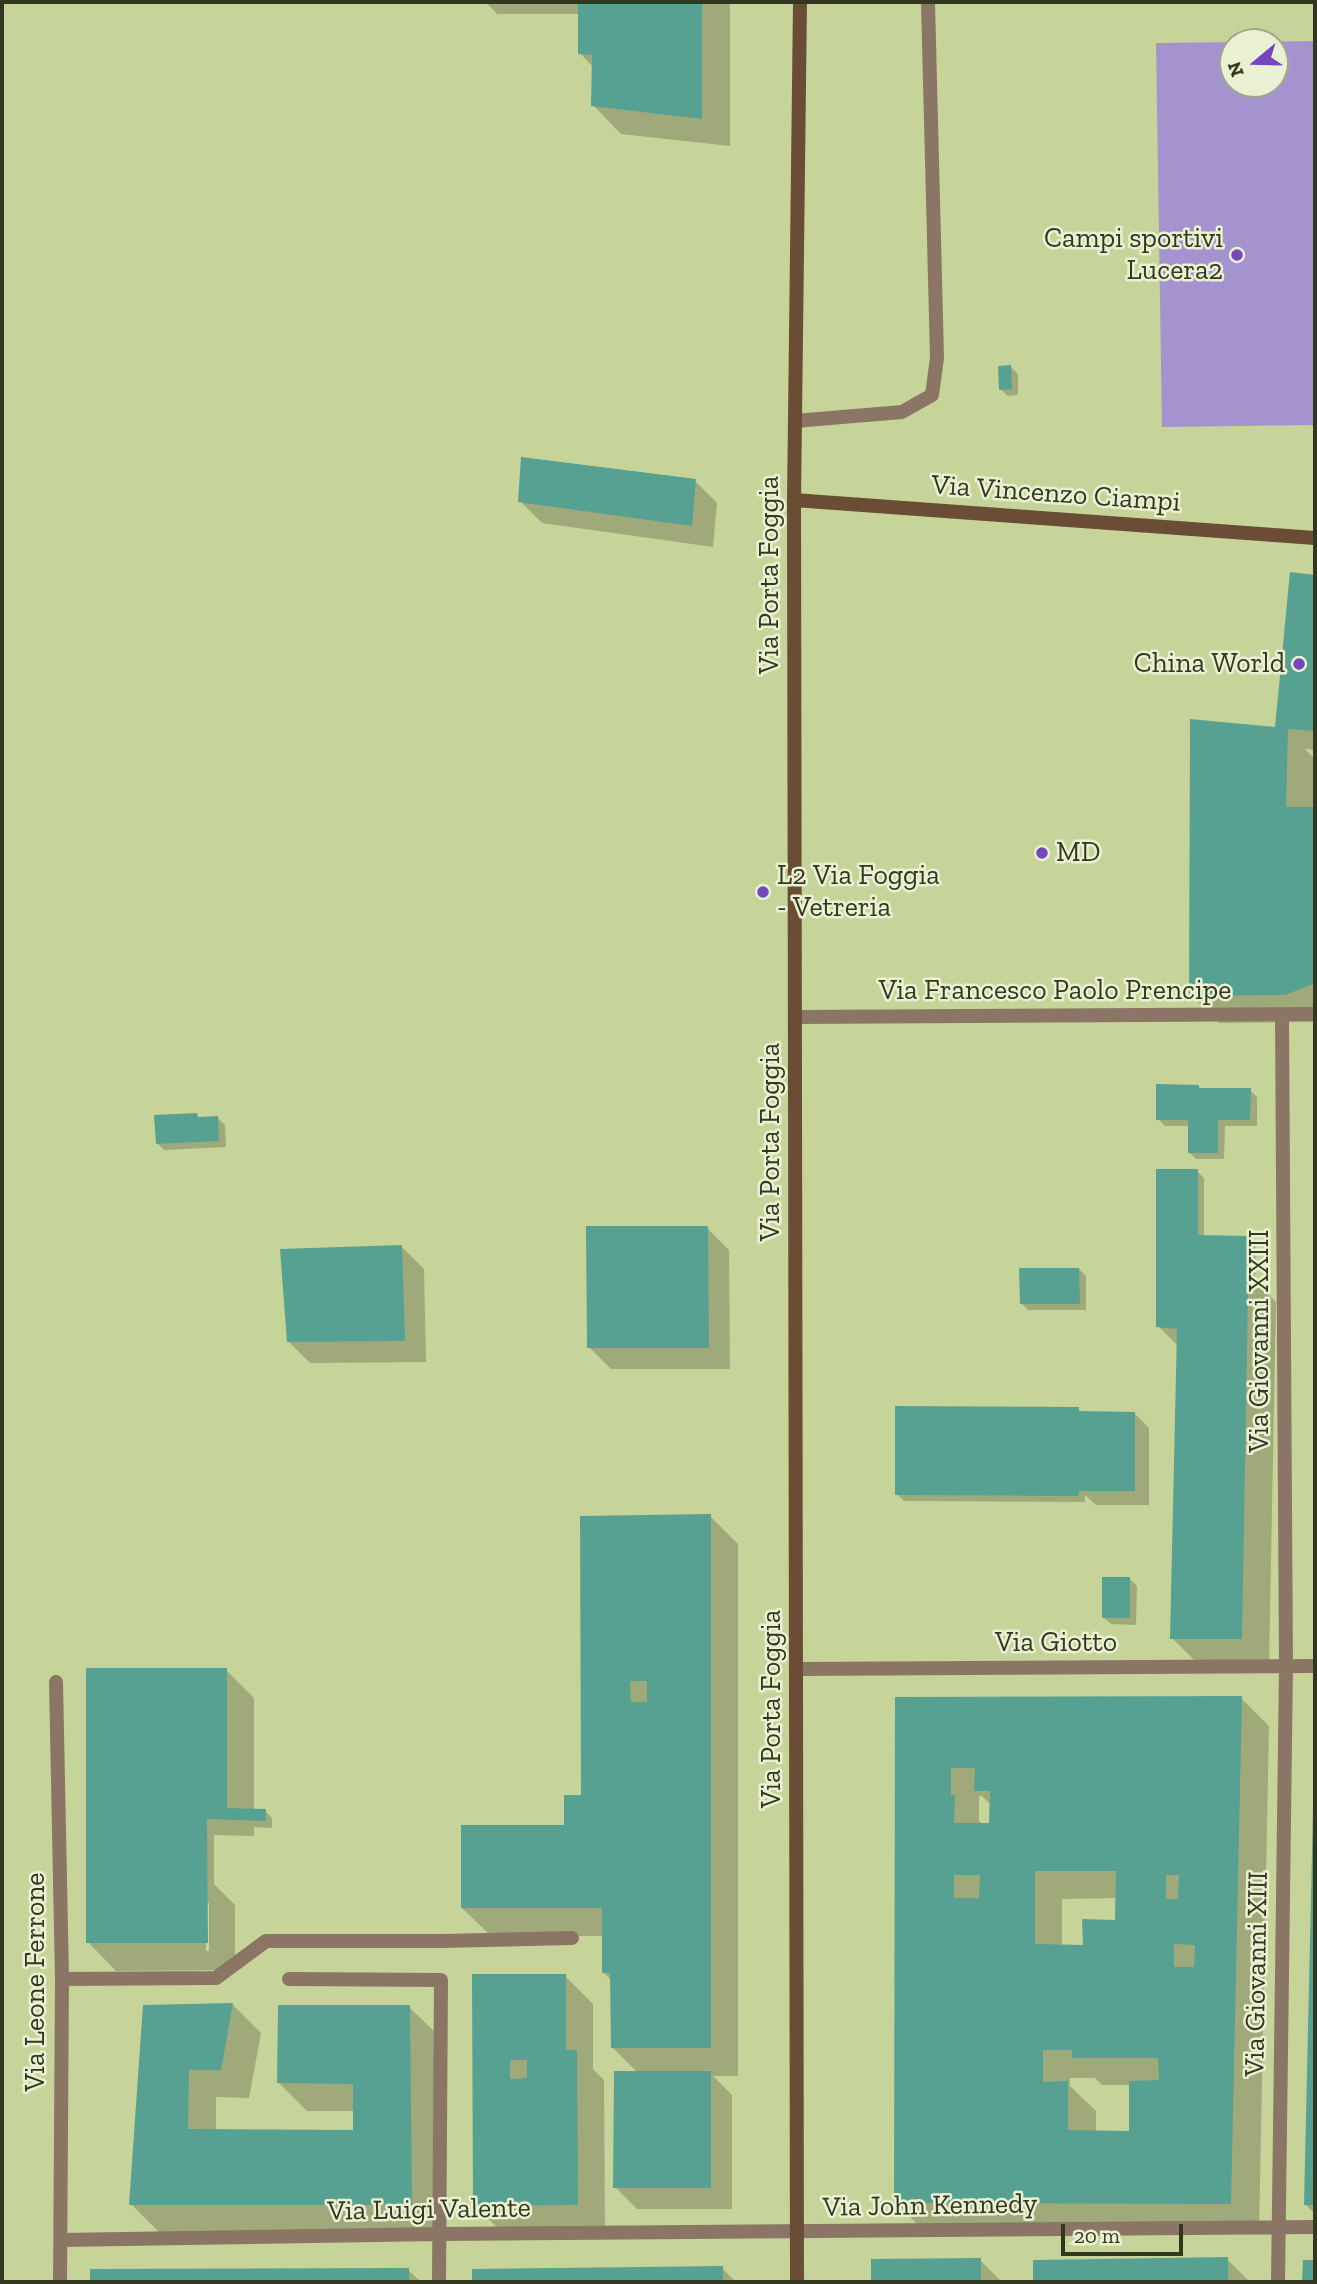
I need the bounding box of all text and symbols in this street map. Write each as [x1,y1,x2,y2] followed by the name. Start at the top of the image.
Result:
[1219,28,1289,98] north arrow
[1222,59,1249,80] text: N
[1044,222,1223,288] place label: Campi sportivi Lucera2
[1229,247,1245,263] marker: Campi sportivi Lucera2
[930,469,1182,519] street label: Via Vincenzo Ciampi
[753,476,787,674] street label: Via Porta Foggia
[1134,647,1285,681] place label: China World
[1291,656,1307,672] marker: China World
[1056,836,1100,870] place label: MD
[1034,845,1050,861] marker: MD
[777,859,940,925] place label: L2 Via Foggia - Vetreria
[755,884,771,900] marker: L2 Via Foggia - Vetreria
[879,974,1231,1008] street label: Via Francesco Paolo Prencipe
[754,1043,788,1241] street label: Via Porta Foggia
[1243,1230,1277,1452] street label: Via Giovanni XXIII
[755,1610,789,1808] street label: Via Porta Foggia
[995,1626,1117,1660] street label: Via Giotto
[1238,1871,1276,2077] street label: Via Giovanni XIII
[19,1873,53,2091] street label: Via Leone Ferrone
[822,2187,1038,2225] street label: Via John Kennedy
[327,2191,531,2229] street label: Via Luigi Valente
[1065,2210,1188,2254] scale bar
[1074,2223,1120,2248] text: 20 m

